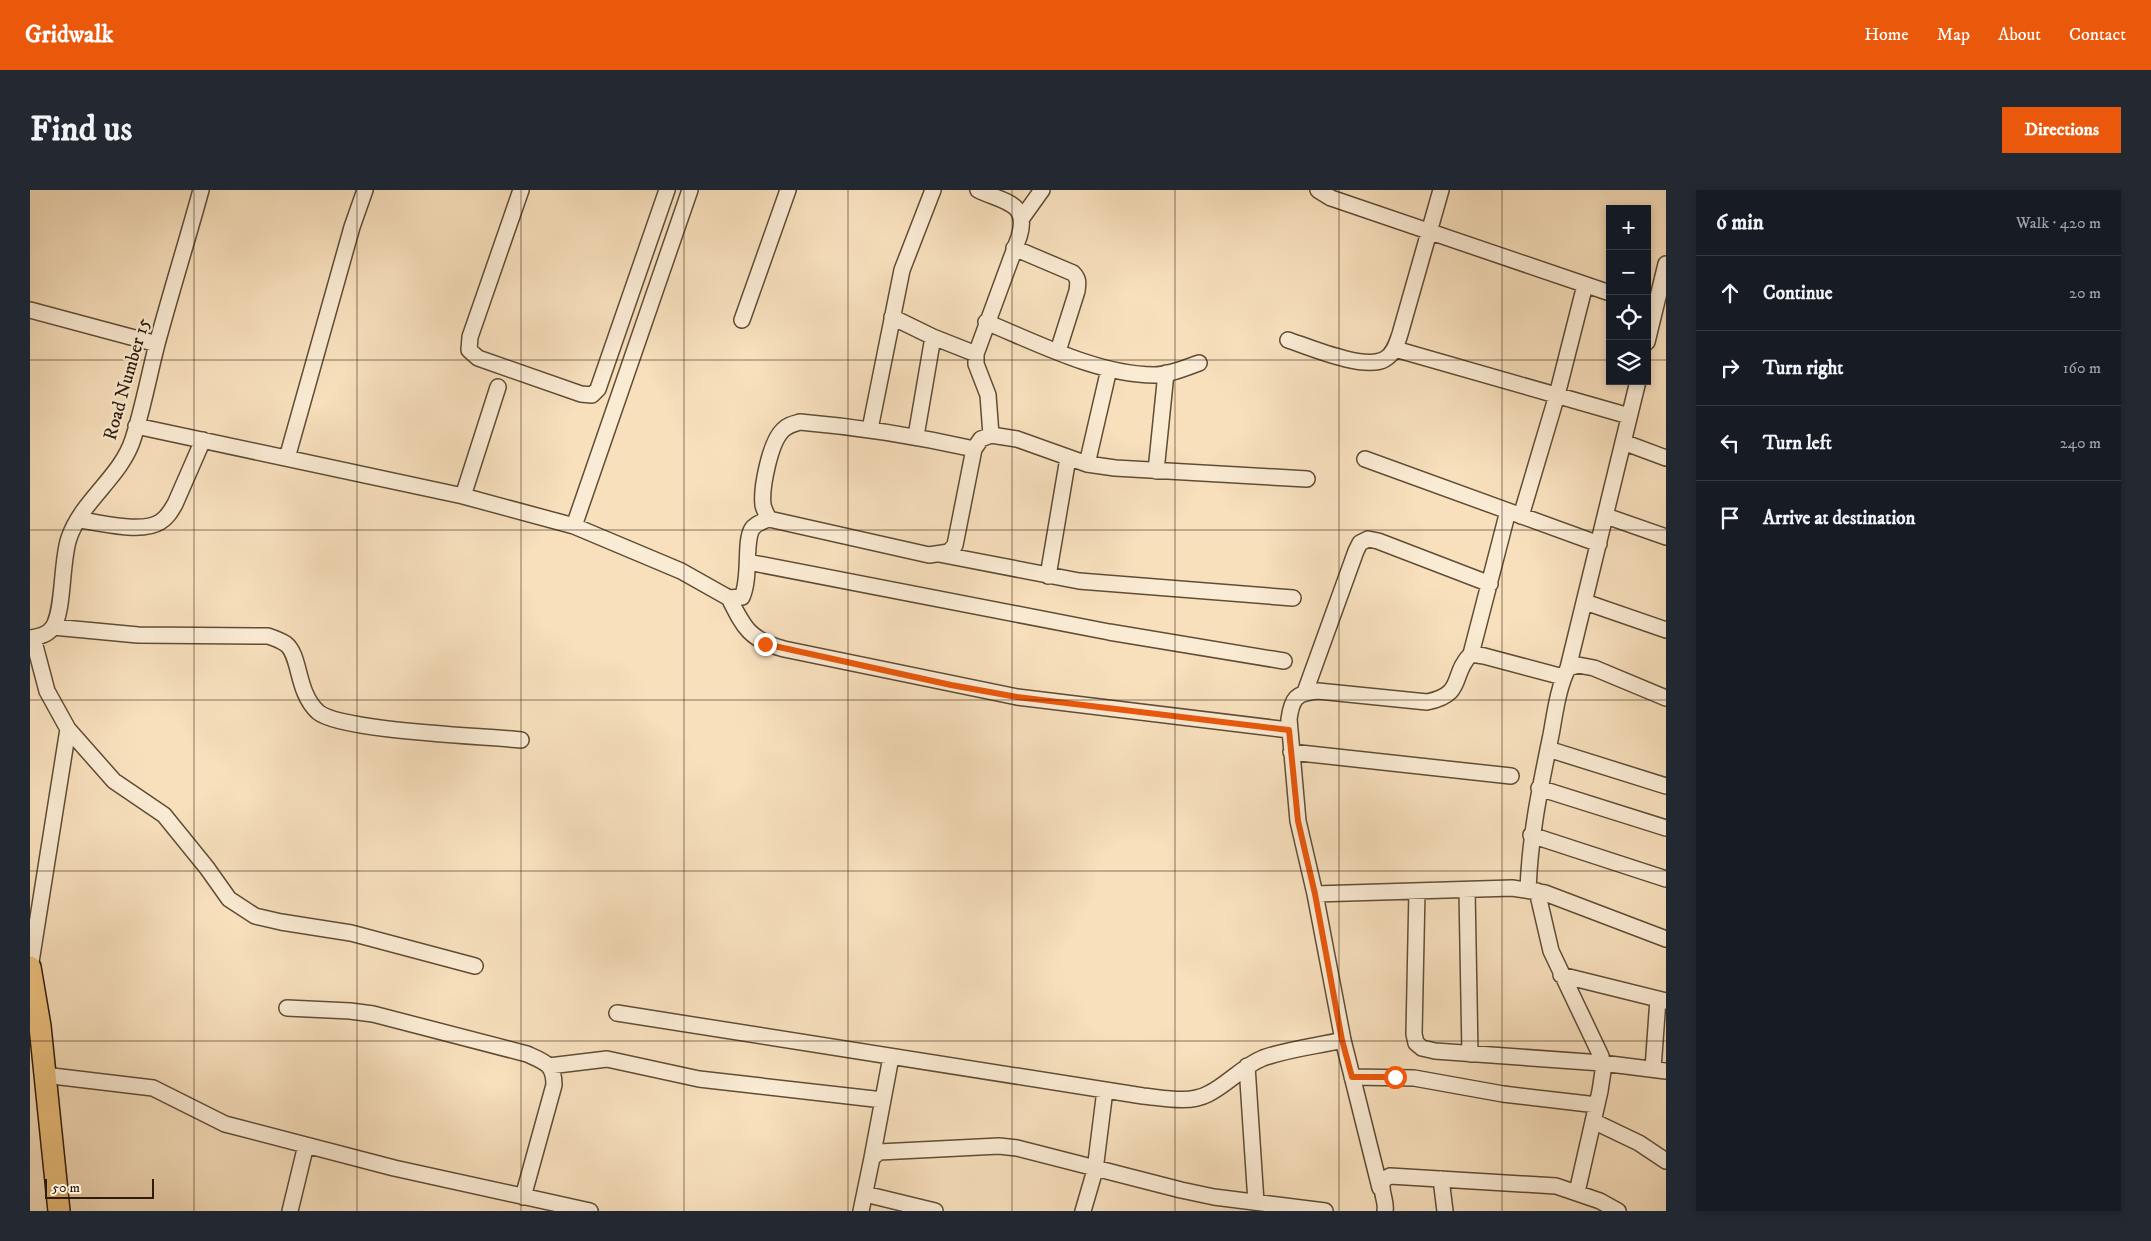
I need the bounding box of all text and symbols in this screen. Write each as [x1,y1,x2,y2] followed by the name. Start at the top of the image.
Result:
[25,20,113,50] text: Gridwalk
[1864,24,1909,46] text: Home
[1937,24,1970,46] text: Map
[1998,24,2041,46] text: About
[2069,24,2126,46] text: Contact
[2002,107,2121,153] button: Directions
[30,108,132,152] text: Find us
[1606,205,1651,385] map controls
[1606,205,1651,250] button: +
[1716,210,1764,236] text: 6 min
[2016,213,2101,233] text: Walk · 420 m
[1606,250,1651,295] button: −
[1716,279,1744,307] icon: ahead
[1763,282,1833,305] text: Continue
[2069,283,2101,303] text: 20 m
[1606,295,1651,340] button: locate
[99,315,156,443] street label: Road Number 15
[1606,340,1651,385] button: layers
[1716,354,1744,382] icon: right
[1763,357,1843,380] text: Turn right
[2063,358,2101,378] text: 160 m
[1716,429,1744,457] icon: left
[1763,432,1832,455] text: Turn left
[2060,433,2101,453] text: 240 m
[1716,504,1744,532] icon: arrive
[1763,507,1915,530] text: Arrive at destination
[754,633,777,656] route end
[1384,1066,1407,1089] route start
[45,1176,154,1199] scale bar
[52,1179,80,1197] text: 50 m

